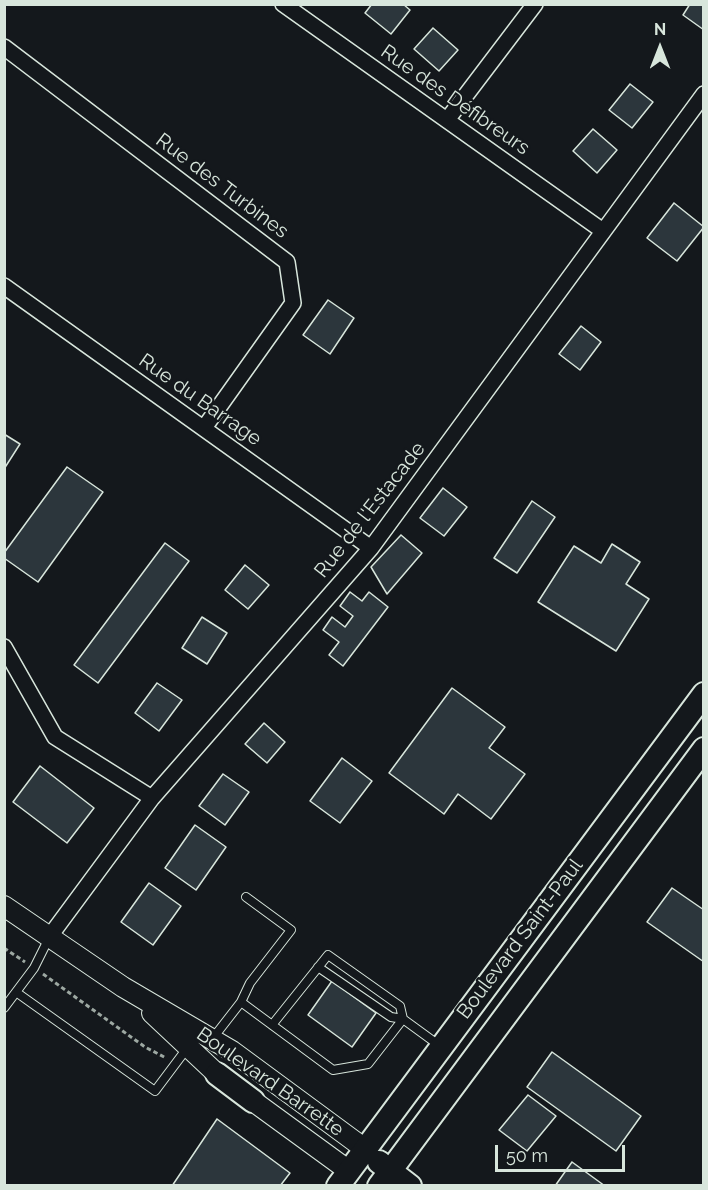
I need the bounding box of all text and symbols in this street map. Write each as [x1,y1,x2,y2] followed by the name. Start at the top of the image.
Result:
[630,18,690,78] north arrow
[654,20,666,39] text: N
[376,40,534,160] street label: Rue des Défibreurs
[151,128,293,244] street label: Rue des Turbines
[134,349,266,451] street label: Rue du Barrage
[310,437,430,583] street label: Rue de l'Estacade
[452,854,588,1024] street label: Boulevard Saint-Paul
[192,1022,348,1142] street label: Boulevard Barrette
[498,1133,628,1171] scale bar
[506,1145,548,1166] text: 50 m

